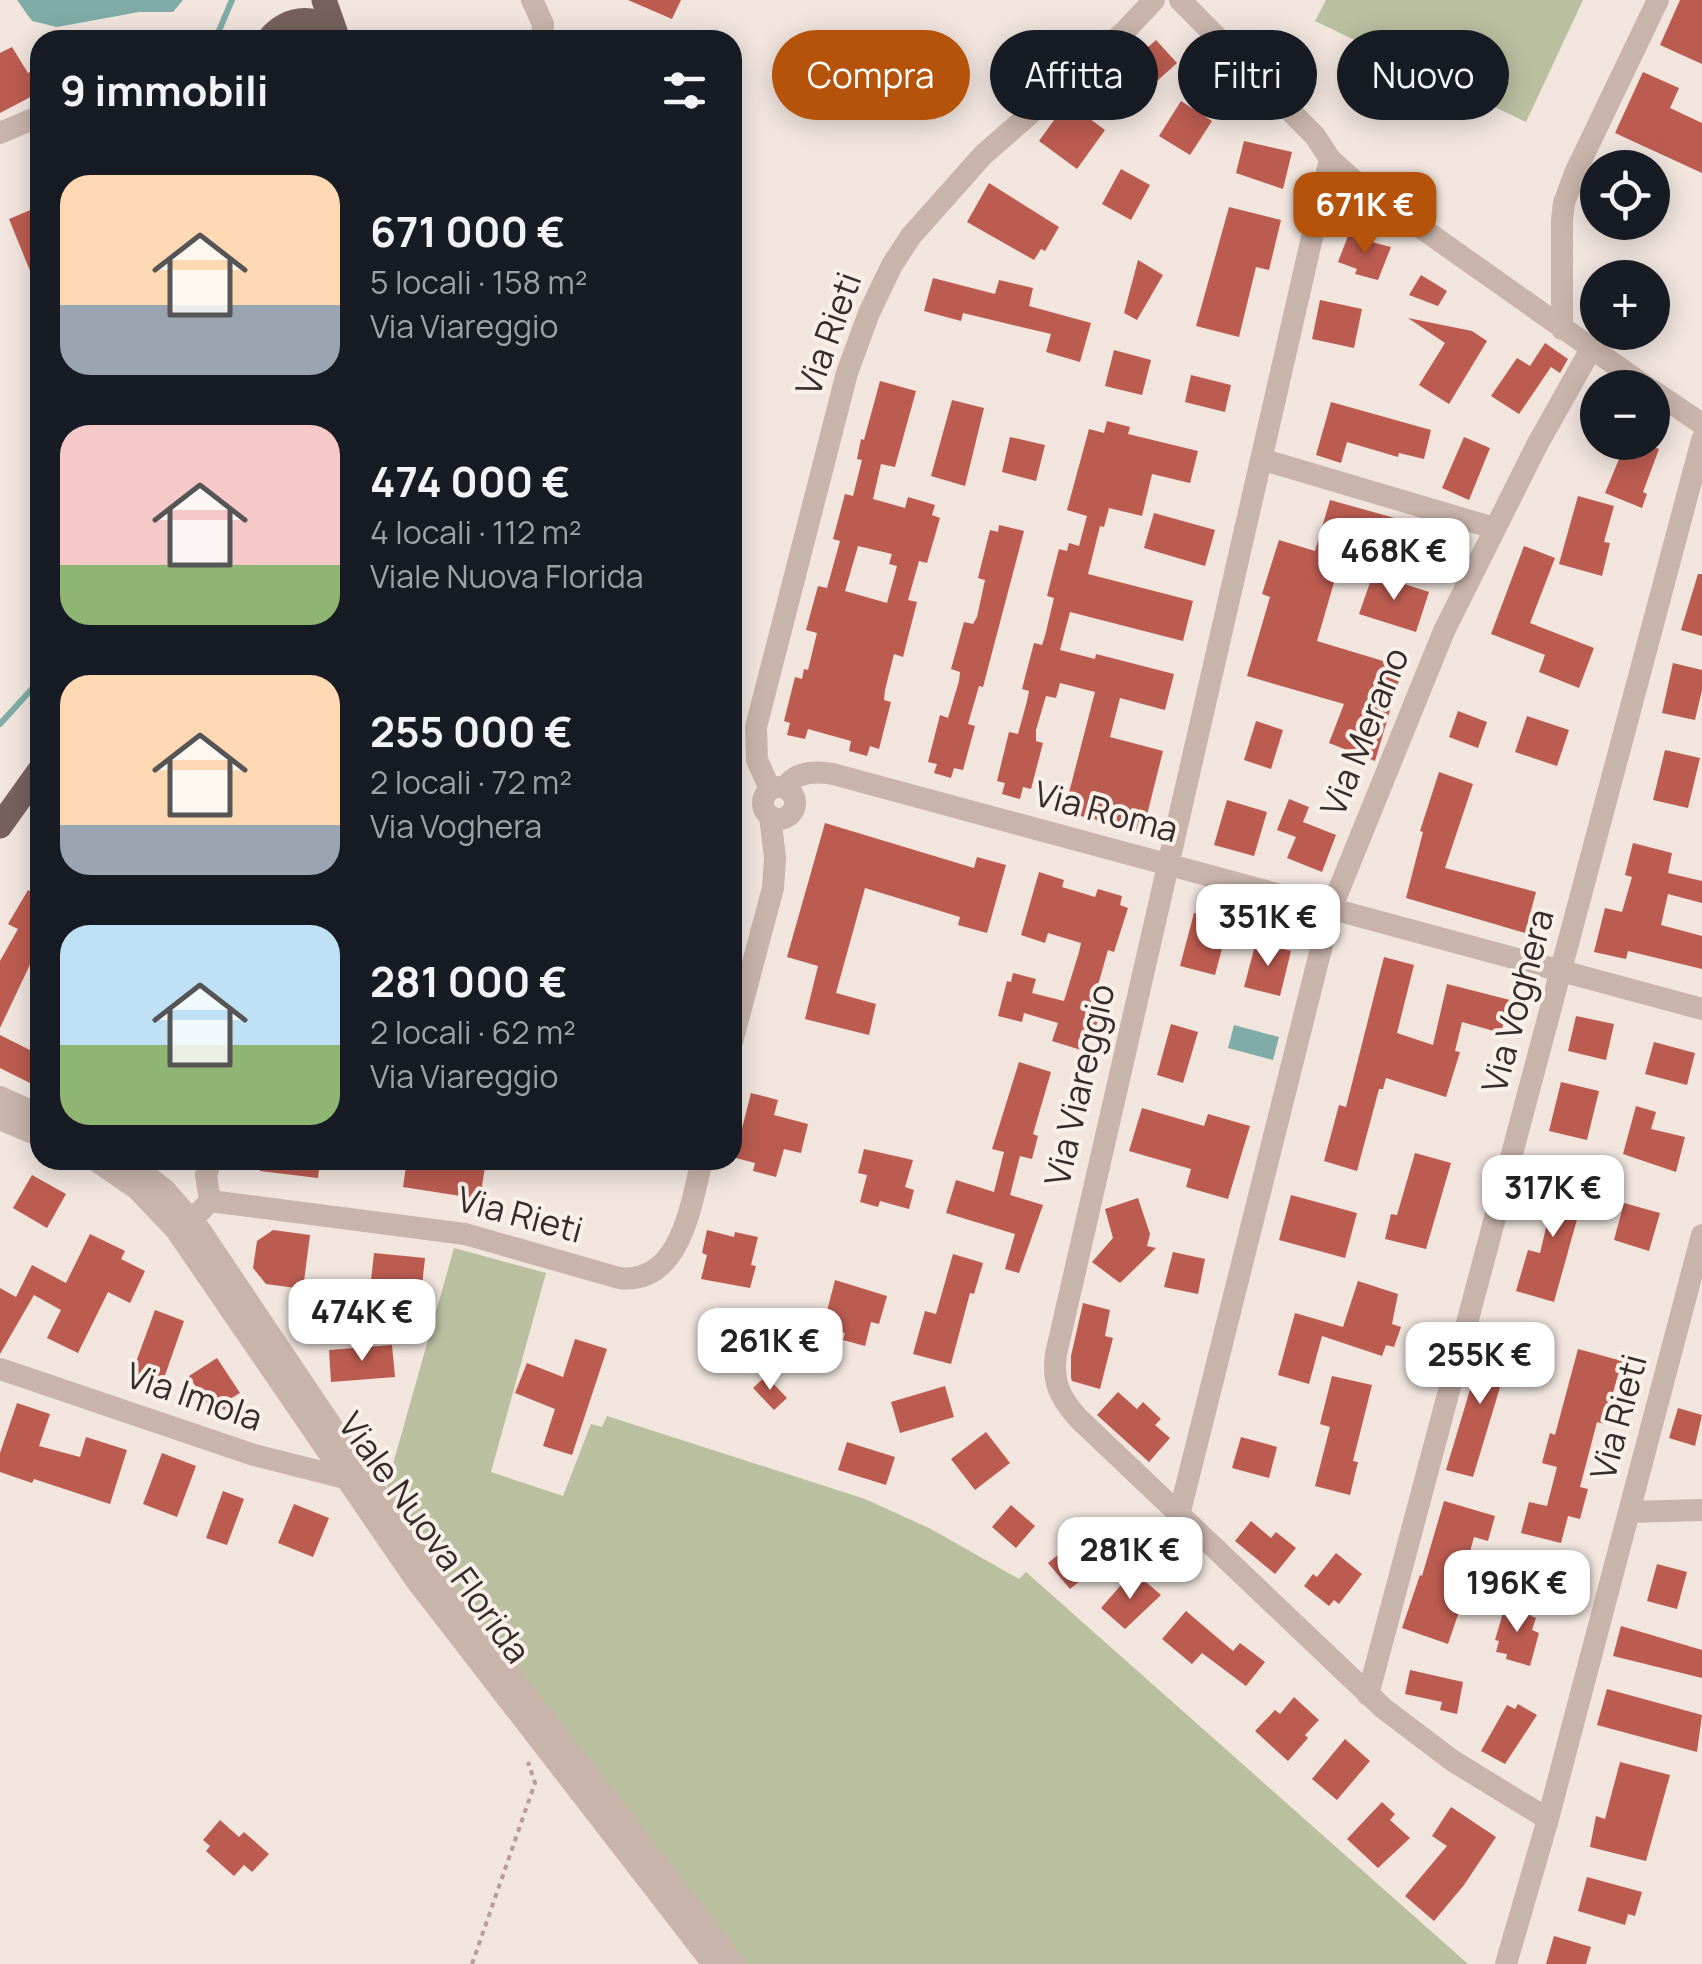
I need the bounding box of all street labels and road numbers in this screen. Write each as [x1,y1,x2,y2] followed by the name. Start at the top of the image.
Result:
[784,265,872,402] street label: Via Rieti
[1309,640,1420,823] street label: Via Merano
[1029,769,1183,853] street label: Via Roma
[1470,904,1565,1098] street label: Via Voghera
[1032,979,1126,1191] street label: Via Viareggio
[452,1174,588,1254] street label: Via Rieti
[1578,1349,1658,1485] street label: Via Rieti
[120,1350,269,1442] street label: Via Imola
[328,1402,542,1672] street label: Viale Nuova Florida

